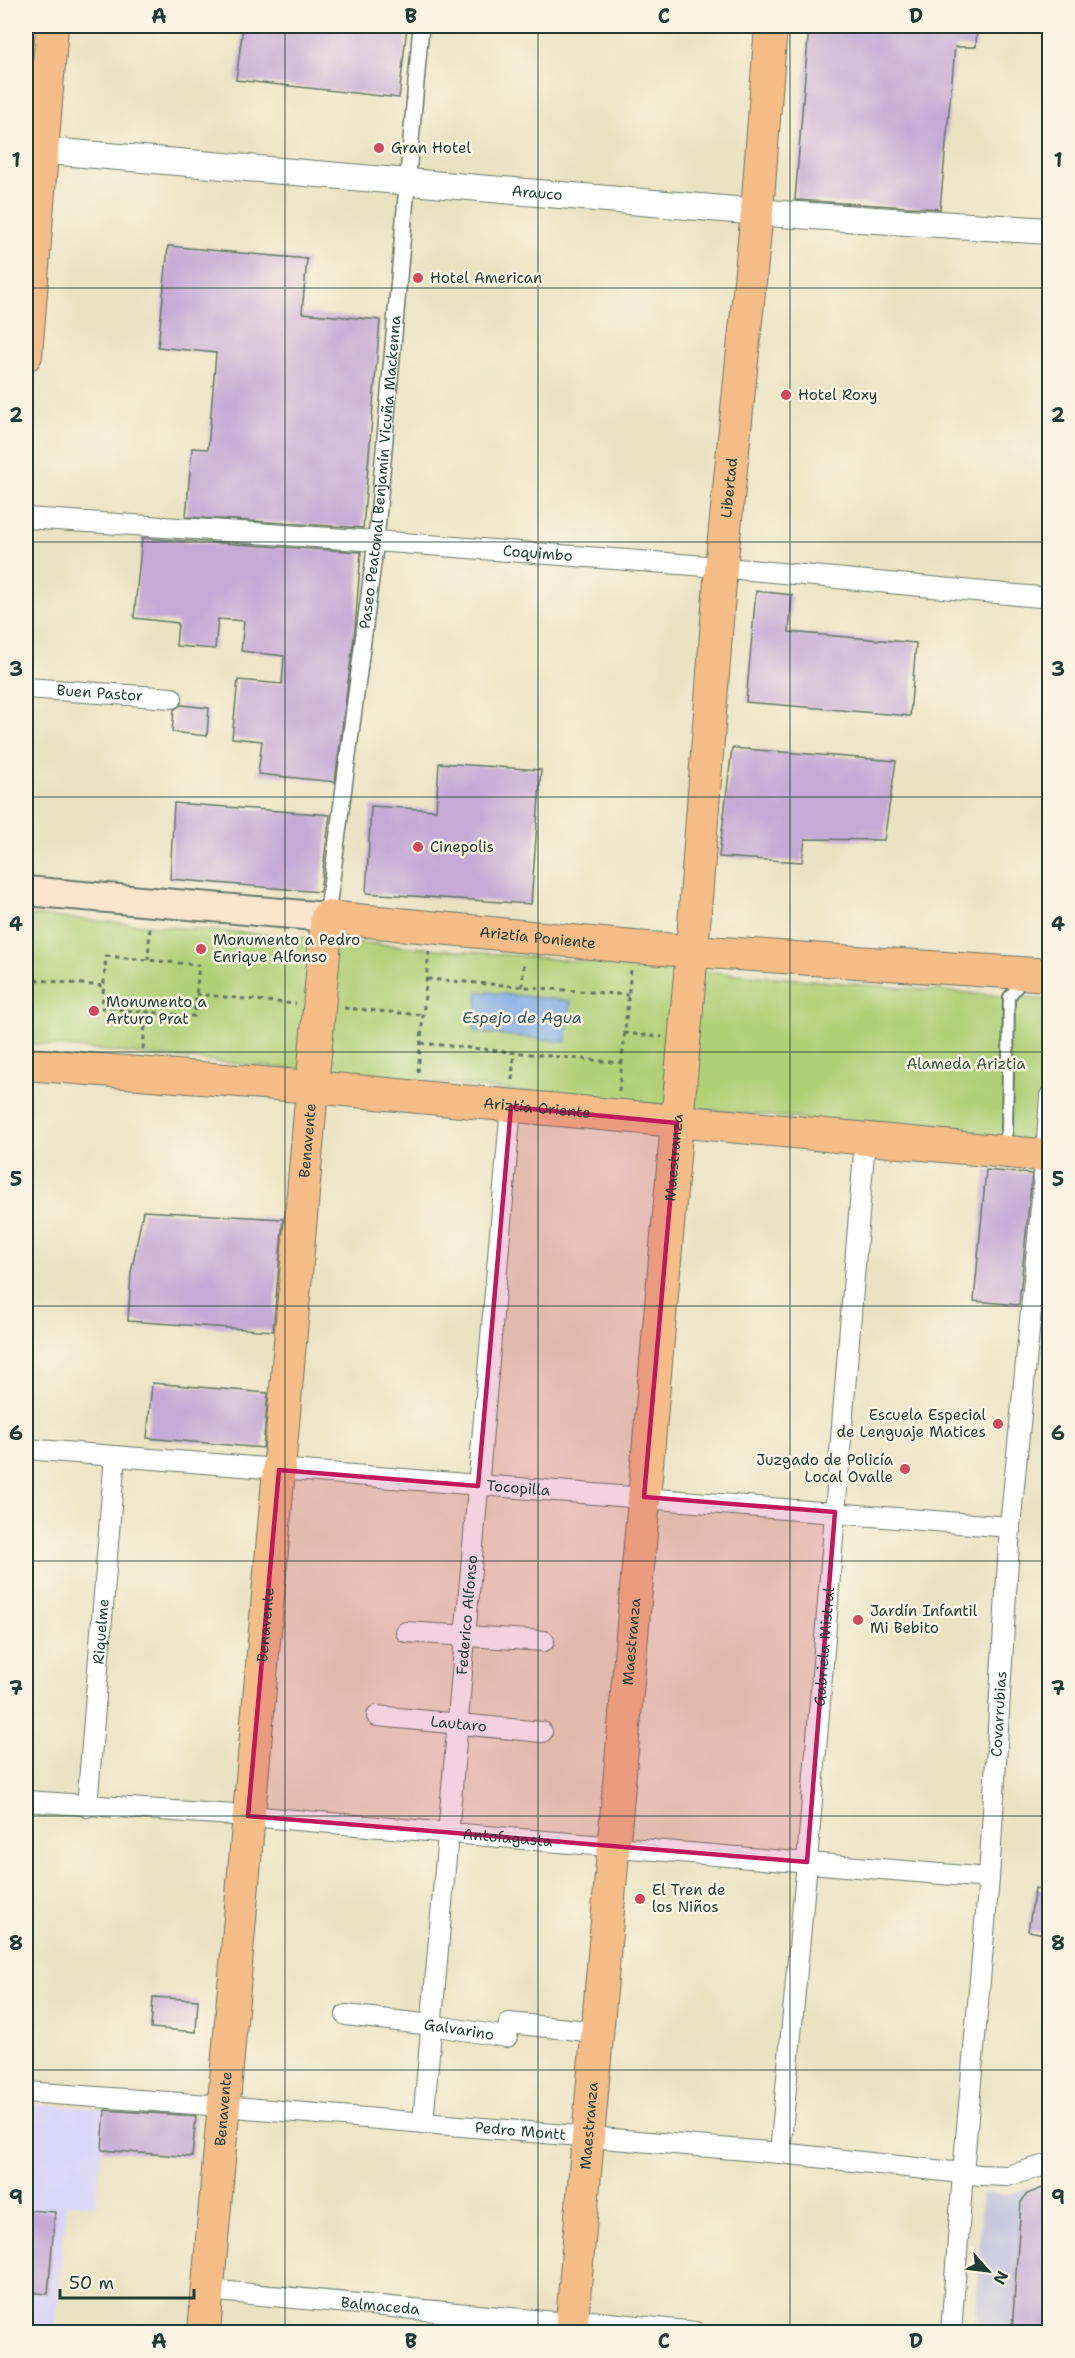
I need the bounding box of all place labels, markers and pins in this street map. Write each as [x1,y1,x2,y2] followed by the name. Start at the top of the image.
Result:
[391,138,471,158] place label: Gran Hotel
[372,141,386,155] marker: Gran Hotel
[430,268,542,288] place label: Hotel American
[411,271,425,285] marker: Hotel American
[798,385,877,405] place label: Hotel Roxy
[779,388,793,402] marker: Hotel Roxy
[430,837,494,857] place label: Cinepolis
[411,840,425,854] marker: Cinepolis
[213,930,360,967] place label: Monumento a Pedro Enrique Alfonso
[194,942,208,956] marker: Monumento a Pedro Enrique Alfonso
[106,992,208,1029] place label: Monumento a Arturo Prat
[87,1004,101,1018] marker: Monumento a Arturo Prat
[837,1405,986,1442] place label: Escuela Especial de Lenguaje Matices
[991,1417,1005,1431] marker: Escuela Especial de Lenguaje Matices
[756,1450,894,1487] place label: Juzgado de Policía Local Ovalle
[898,1462,912,1476] marker: Juzgado de Policía Local Ovalle
[870,1601,978,1638] place label: Jardín Infantil Mi Bebito
[851,1613,865,1627] marker: Jardín Infantil Mi Bebito
[652,1880,725,1917] place label: El Tren de los Niños
[633,1892,647,1906] marker: El Tren de los Niños

